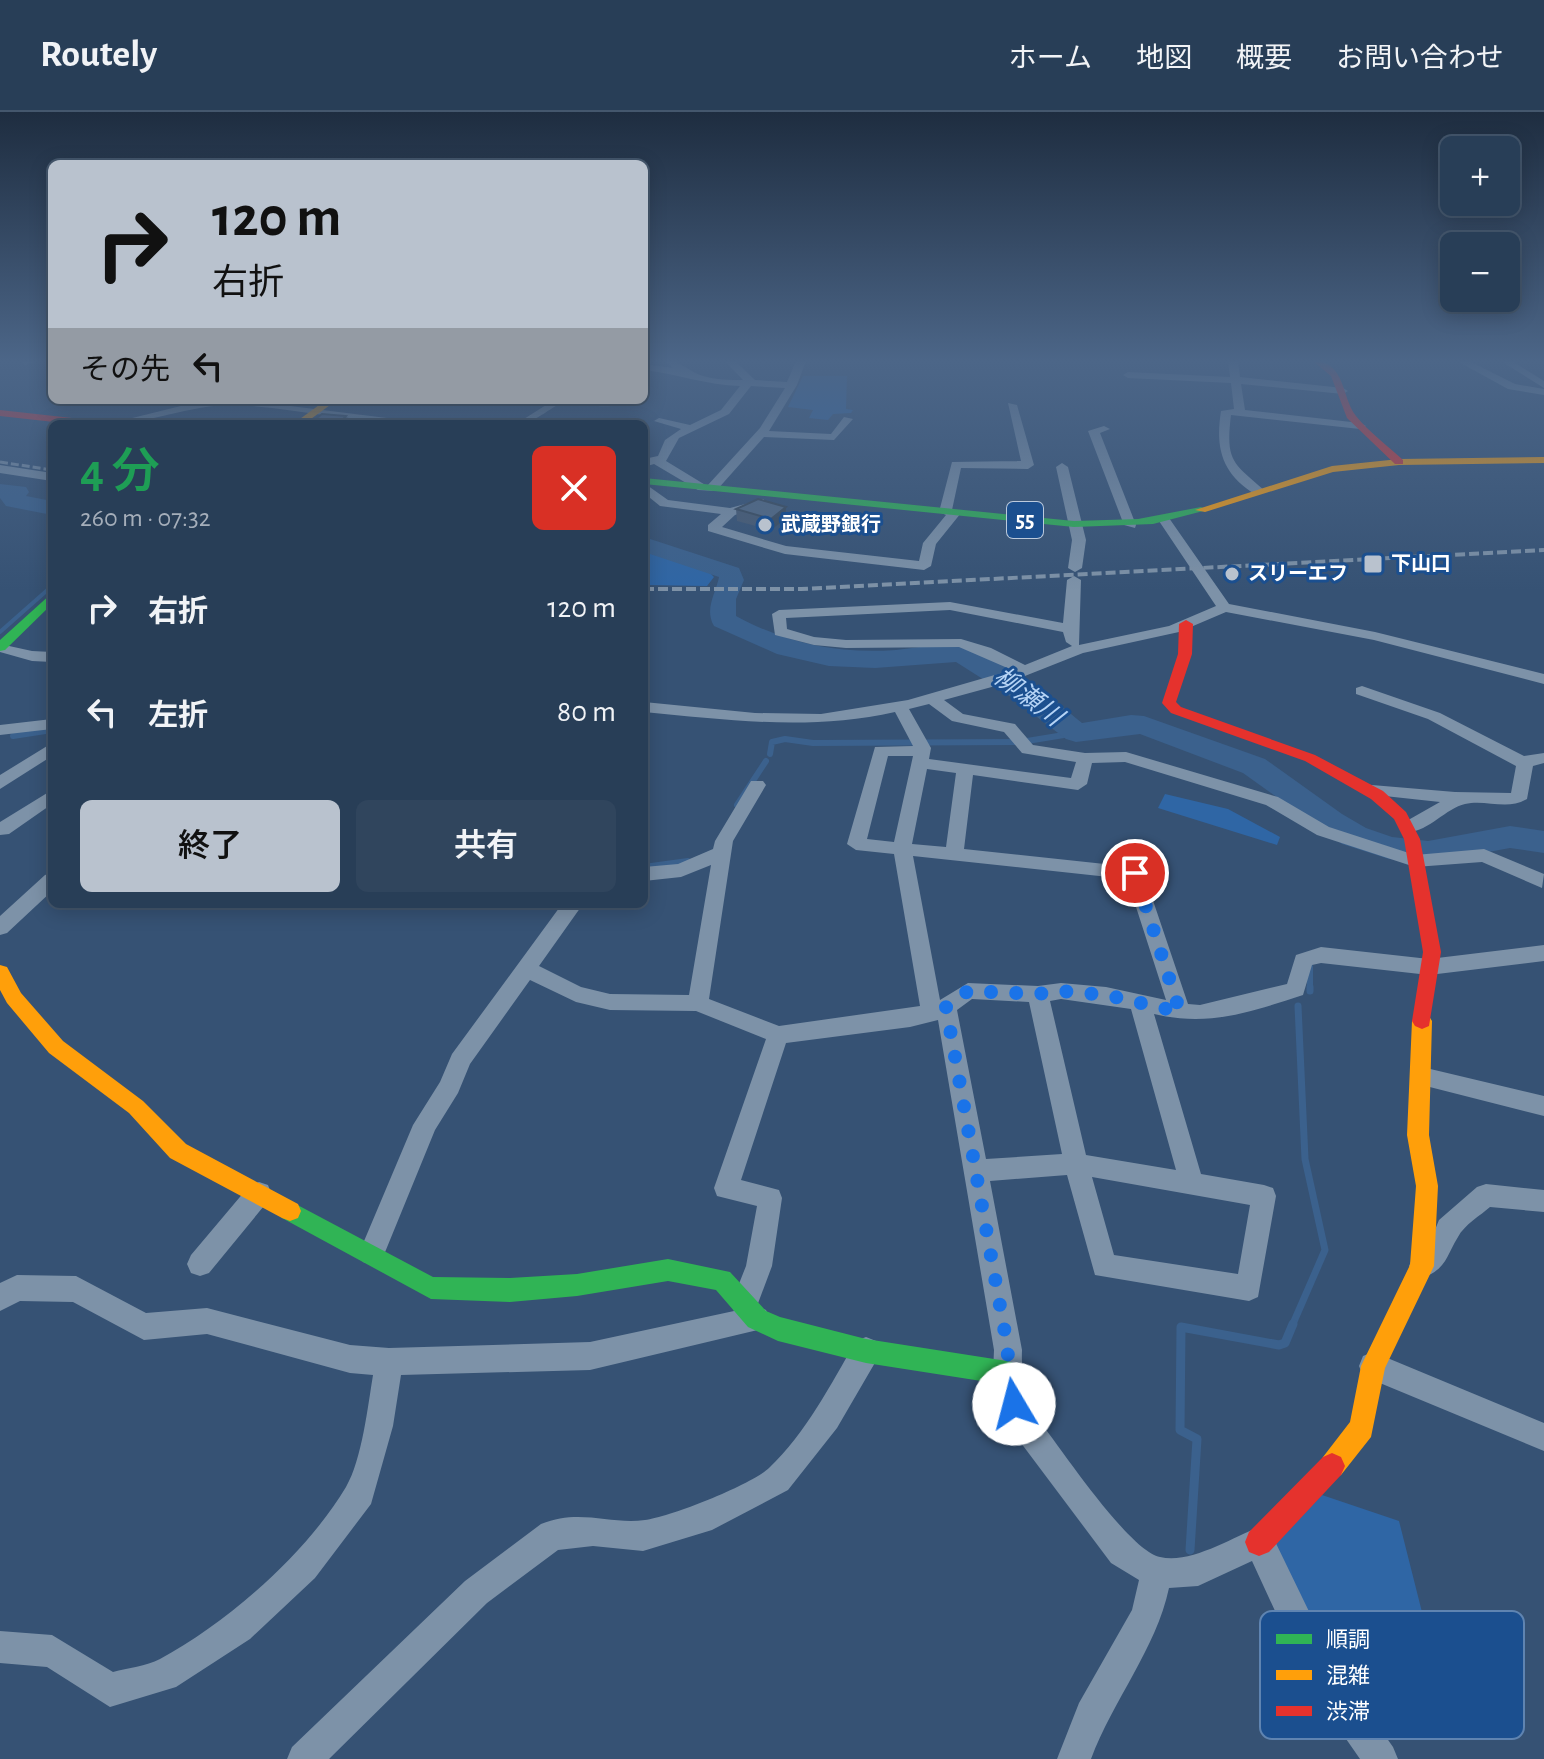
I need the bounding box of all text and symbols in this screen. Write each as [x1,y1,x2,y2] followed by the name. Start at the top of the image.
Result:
[40,36,157,74] text: Routely
[1009,45,1092,73] text: ホーム
[1136,45,1192,73] text: 地図
[1236,45,1292,73] text: 概要
[1336,45,1504,73] text: お問い合わせ
[1440,136,1520,312] map controls
[1440,136,1520,216] button: +
[212,190,341,246] text: 120 m
[80,192,184,296] icon: right
[1440,232,1520,312] button: −
[212,265,284,301] text: 右折
[186,344,230,388] icon: left
[80,355,170,385] text: その先
[532,446,616,530] button: close
[80,449,159,497] text: 4 分
[1007,502,1043,538] road number: 55
[80,505,210,531] text: 260 m · 07:32
[781,513,881,535] place label: 武蔵野銀行
[756,516,774,534] marker: 武蔵野銀行
[1362,553,1384,575] marker: 下山口
[1391,554,1451,574] place label: 下山口
[1248,564,1348,584] place label: スリーエフ
[1223,565,1241,583] marker: スリーエフ
[80,586,124,630] icon: right
[547,593,616,623] text: 120 m
[148,597,208,627] text: 右折
[989,662,1070,733] water label: 柳瀬川
[80,690,124,734] icon: left
[557,697,616,727] text: 80 m
[148,701,208,731] text: 左折
[80,800,340,892] button: 終了
[356,800,616,892] button: 共有
[1101,839,1169,907] pin
[1113,851,1157,895] icon: arrive
[972,1362,1056,1446] position arrow
[1260,1611,1524,1739] legend
[1326,1629,1370,1651] text: 順調
[1326,1664,1370,1687] text: 混雑
[1326,1700,1370,1723] text: 渋滞

